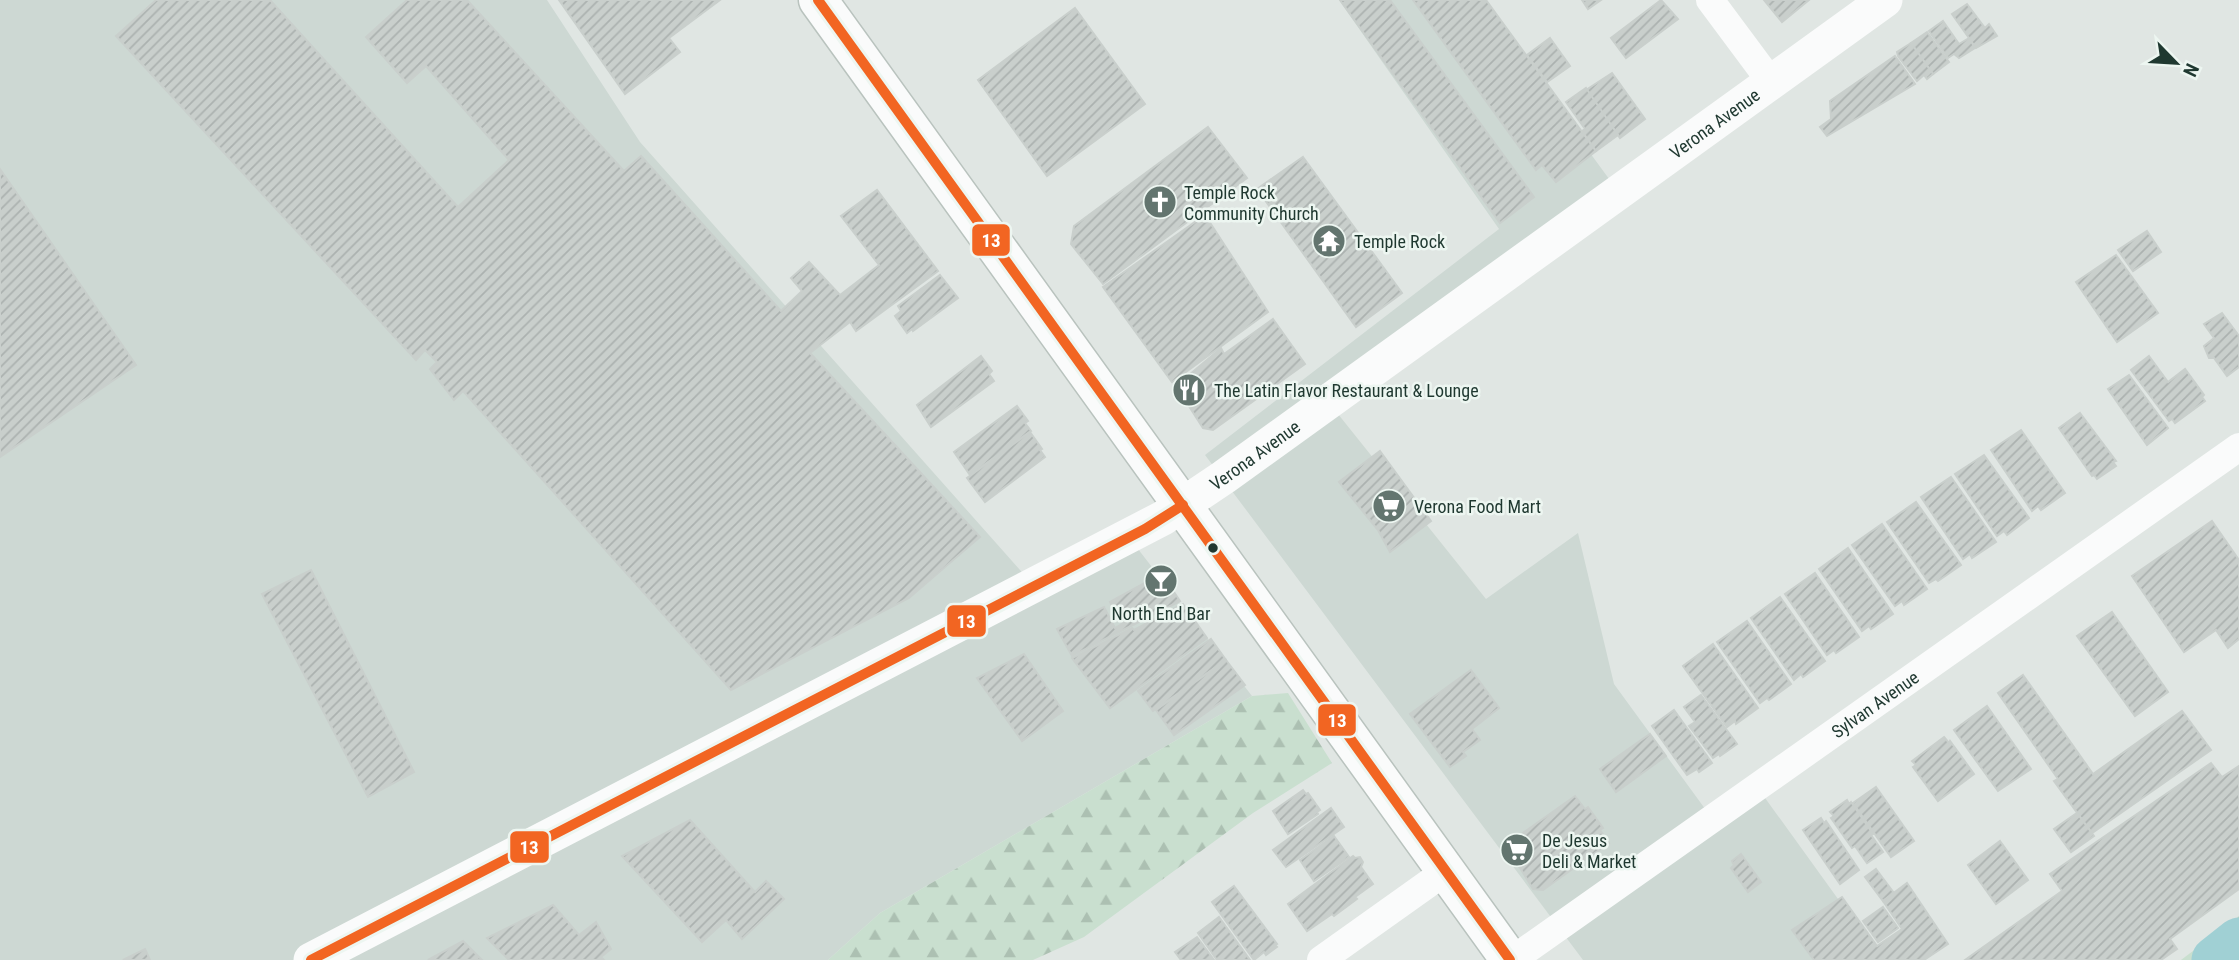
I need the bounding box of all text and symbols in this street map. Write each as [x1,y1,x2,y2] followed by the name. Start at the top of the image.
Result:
[2141,28,2211,98] north arrow
[2178,60,2204,80] text: N
[1665,84,1763,163] street label: Verona Avenue
[1184,182,1319,224] place label: Temple Rock Community Church
[1141,183,1179,221] church icon: Temple Rock Community Church
[1310,222,1348,260] temple icon: Temple Rock
[971,223,1011,257] line badge: 13
[981,229,1001,252] text: 13
[1354,231,1445,252] place label: Temple Rock
[1170,371,1208,409] restaurant icon: The Latin Flavor Restaurant & Lounge
[1214,380,1479,401] place label: The Latin Flavor Restaurant & Lounge
[1205,415,1304,494] street label: Verona Avenue
[1370,487,1408,525] supermarket icon: Verona Food Mart
[1414,496,1541,517] place label: Verona Food Mart
[1206,541,1220,555] unlabelled marker
[1142,562,1180,600] bar icon: North End Bar
[1112,603,1211,624] place label: North End Bar
[946,604,987,638] line badge: 13
[956,610,976,633] text: 13
[1827,666,1922,742] street label: Sylvan Avenue
[1317,703,1357,737] line badge: 13
[1327,709,1347,732] text: 13
[509,830,550,864] line badge: 13
[1542,830,1636,872] place label: De Jesus Deli & Market
[1498,831,1536,869] supermarket icon: De Jesus Deli & Market
[519,836,539,859] text: 13

